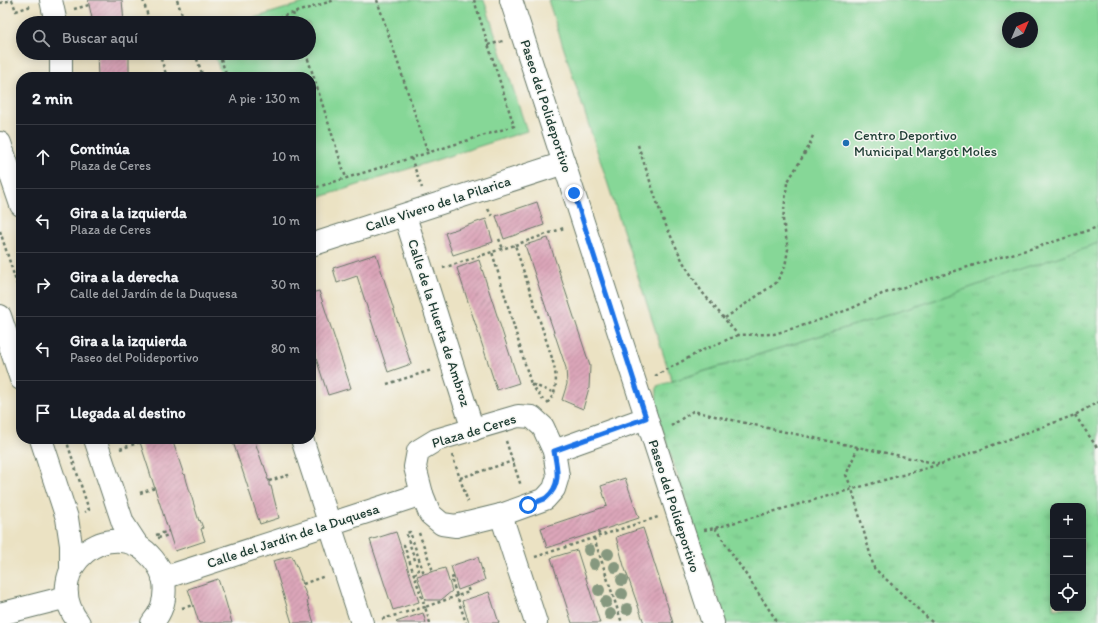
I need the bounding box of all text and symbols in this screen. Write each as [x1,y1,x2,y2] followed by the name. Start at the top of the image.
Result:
[1002,12,1038,48] north arrow
[16,16,316,60] search box
[30,27,52,49] icon: search
[62,29,138,47] text: Buscar aquí
[517,37,575,175] street label: Paseo del Polideportivo
[32,88,72,108] text: 2 min
[228,91,300,106] text: A pie · 130 m
[854,127,997,160] place label: Centro Deportivo Municipal Margot Moles
[841,138,851,148] marker: Centro Deportivo Municipal Margot Moles
[70,140,130,158] text: Continúa
[32,146,54,168] icon: ahead
[272,149,300,164] text: 10 m
[70,158,151,173] text: Plaza de Ceres
[363,172,513,236] street label: Calle Vivero de la Pilarica
[565,184,583,202] route end
[70,204,187,222] text: Gira a la izquierda
[32,210,54,232] icon: left
[272,213,300,228] text: 10 m
[70,222,151,237] text: Plaza de Ceres
[404,237,474,409] street label: Calle de la Huerta de Ambroz
[70,268,179,286] text: Gira a la derecha
[32,274,54,296] icon: right
[271,277,300,292] text: 30 m
[70,286,237,301] text: Calle del Jardín de la Duquesa
[70,332,187,350] text: Gira a la izquierda
[32,338,54,360] icon: left
[271,341,300,356] text: 80 m
[70,350,199,365] text: Paseo del Polideportivo
[32,402,54,424] icon: arrive
[70,404,186,422] text: Llegada al destino
[430,410,518,452] street label: Plaza de Ceres
[645,437,703,575] street label: Paseo del Polideportivo
[519,496,537,514] route start
[205,500,382,572] street label: Calle del Jardín de la Duquesa
[1050,503,1086,611] map controls
[1050,503,1086,539] button: +
[1050,539,1086,575] button: −
[1050,575,1086,611] button: locate

